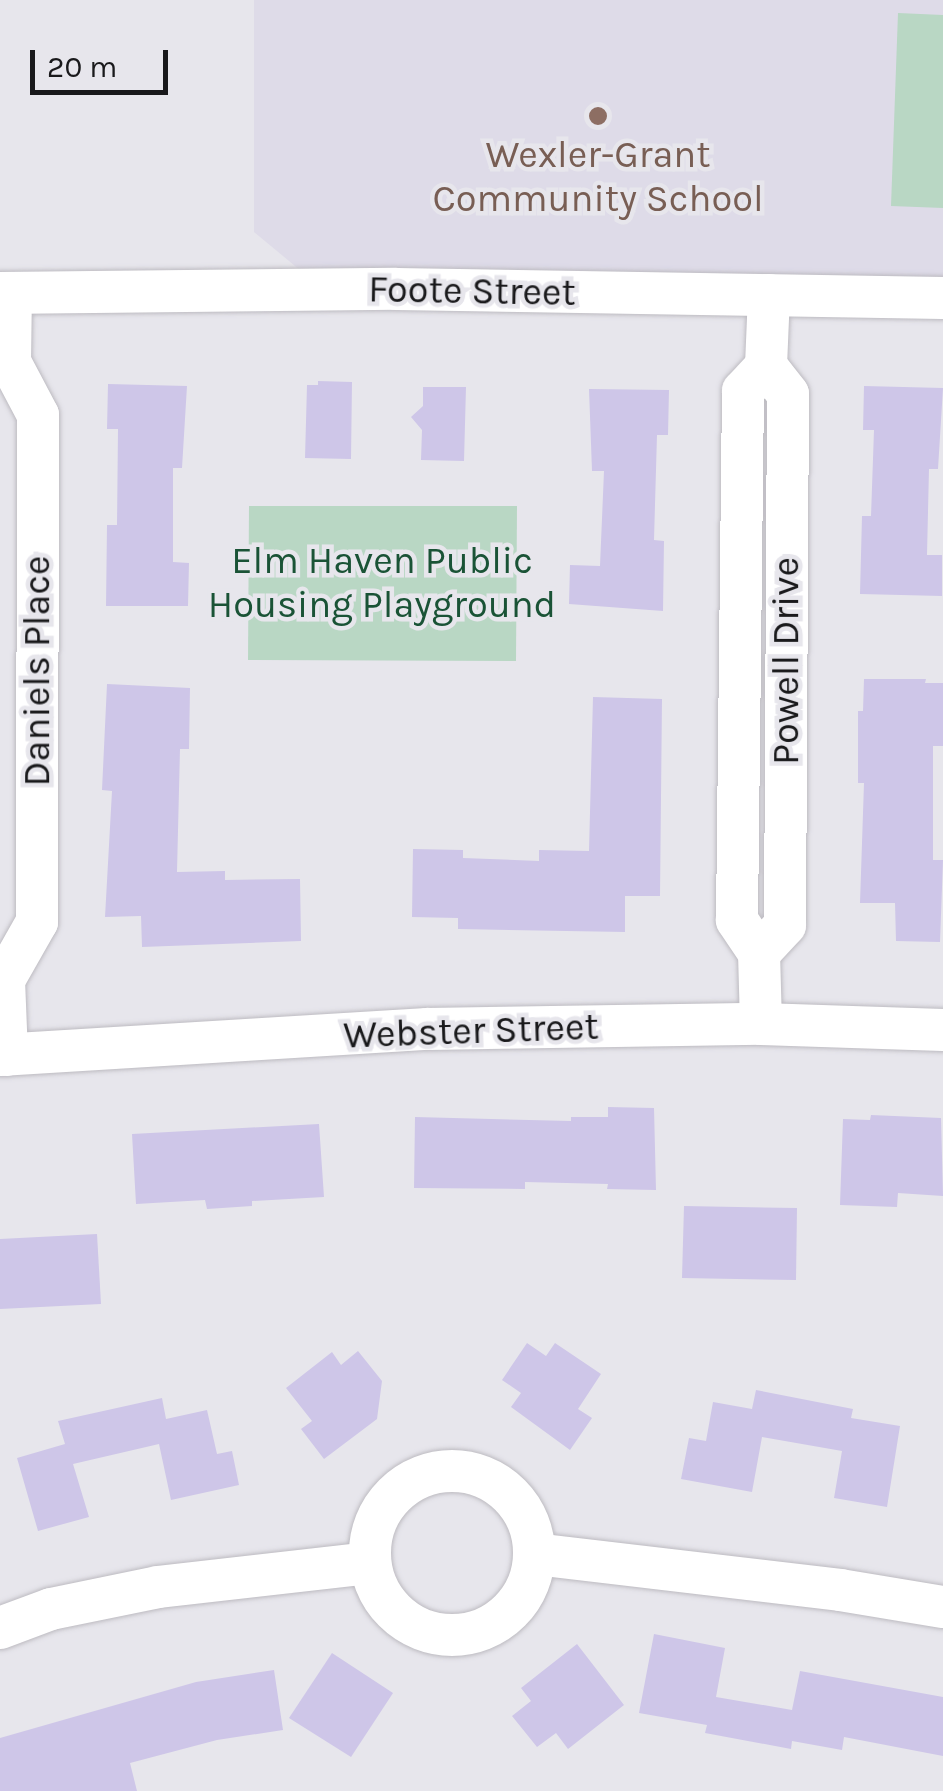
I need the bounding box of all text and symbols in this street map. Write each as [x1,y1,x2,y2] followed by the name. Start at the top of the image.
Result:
[35,30,172,92] scale bar
[47,49,117,85] text: 20 m
[587,105,609,127] marker: Wexler-Grant Community School
[432,132,764,222] place label: Wexler-Grant Community School
[368,266,576,316] street label: Foote Street
[208,538,556,628] park label: Elm Haven Public Housing Playground
[14,555,60,787] street label: Daniels Place
[763,557,809,765] street label: Powell Drive
[342,1004,600,1058] street label: Webster Street

